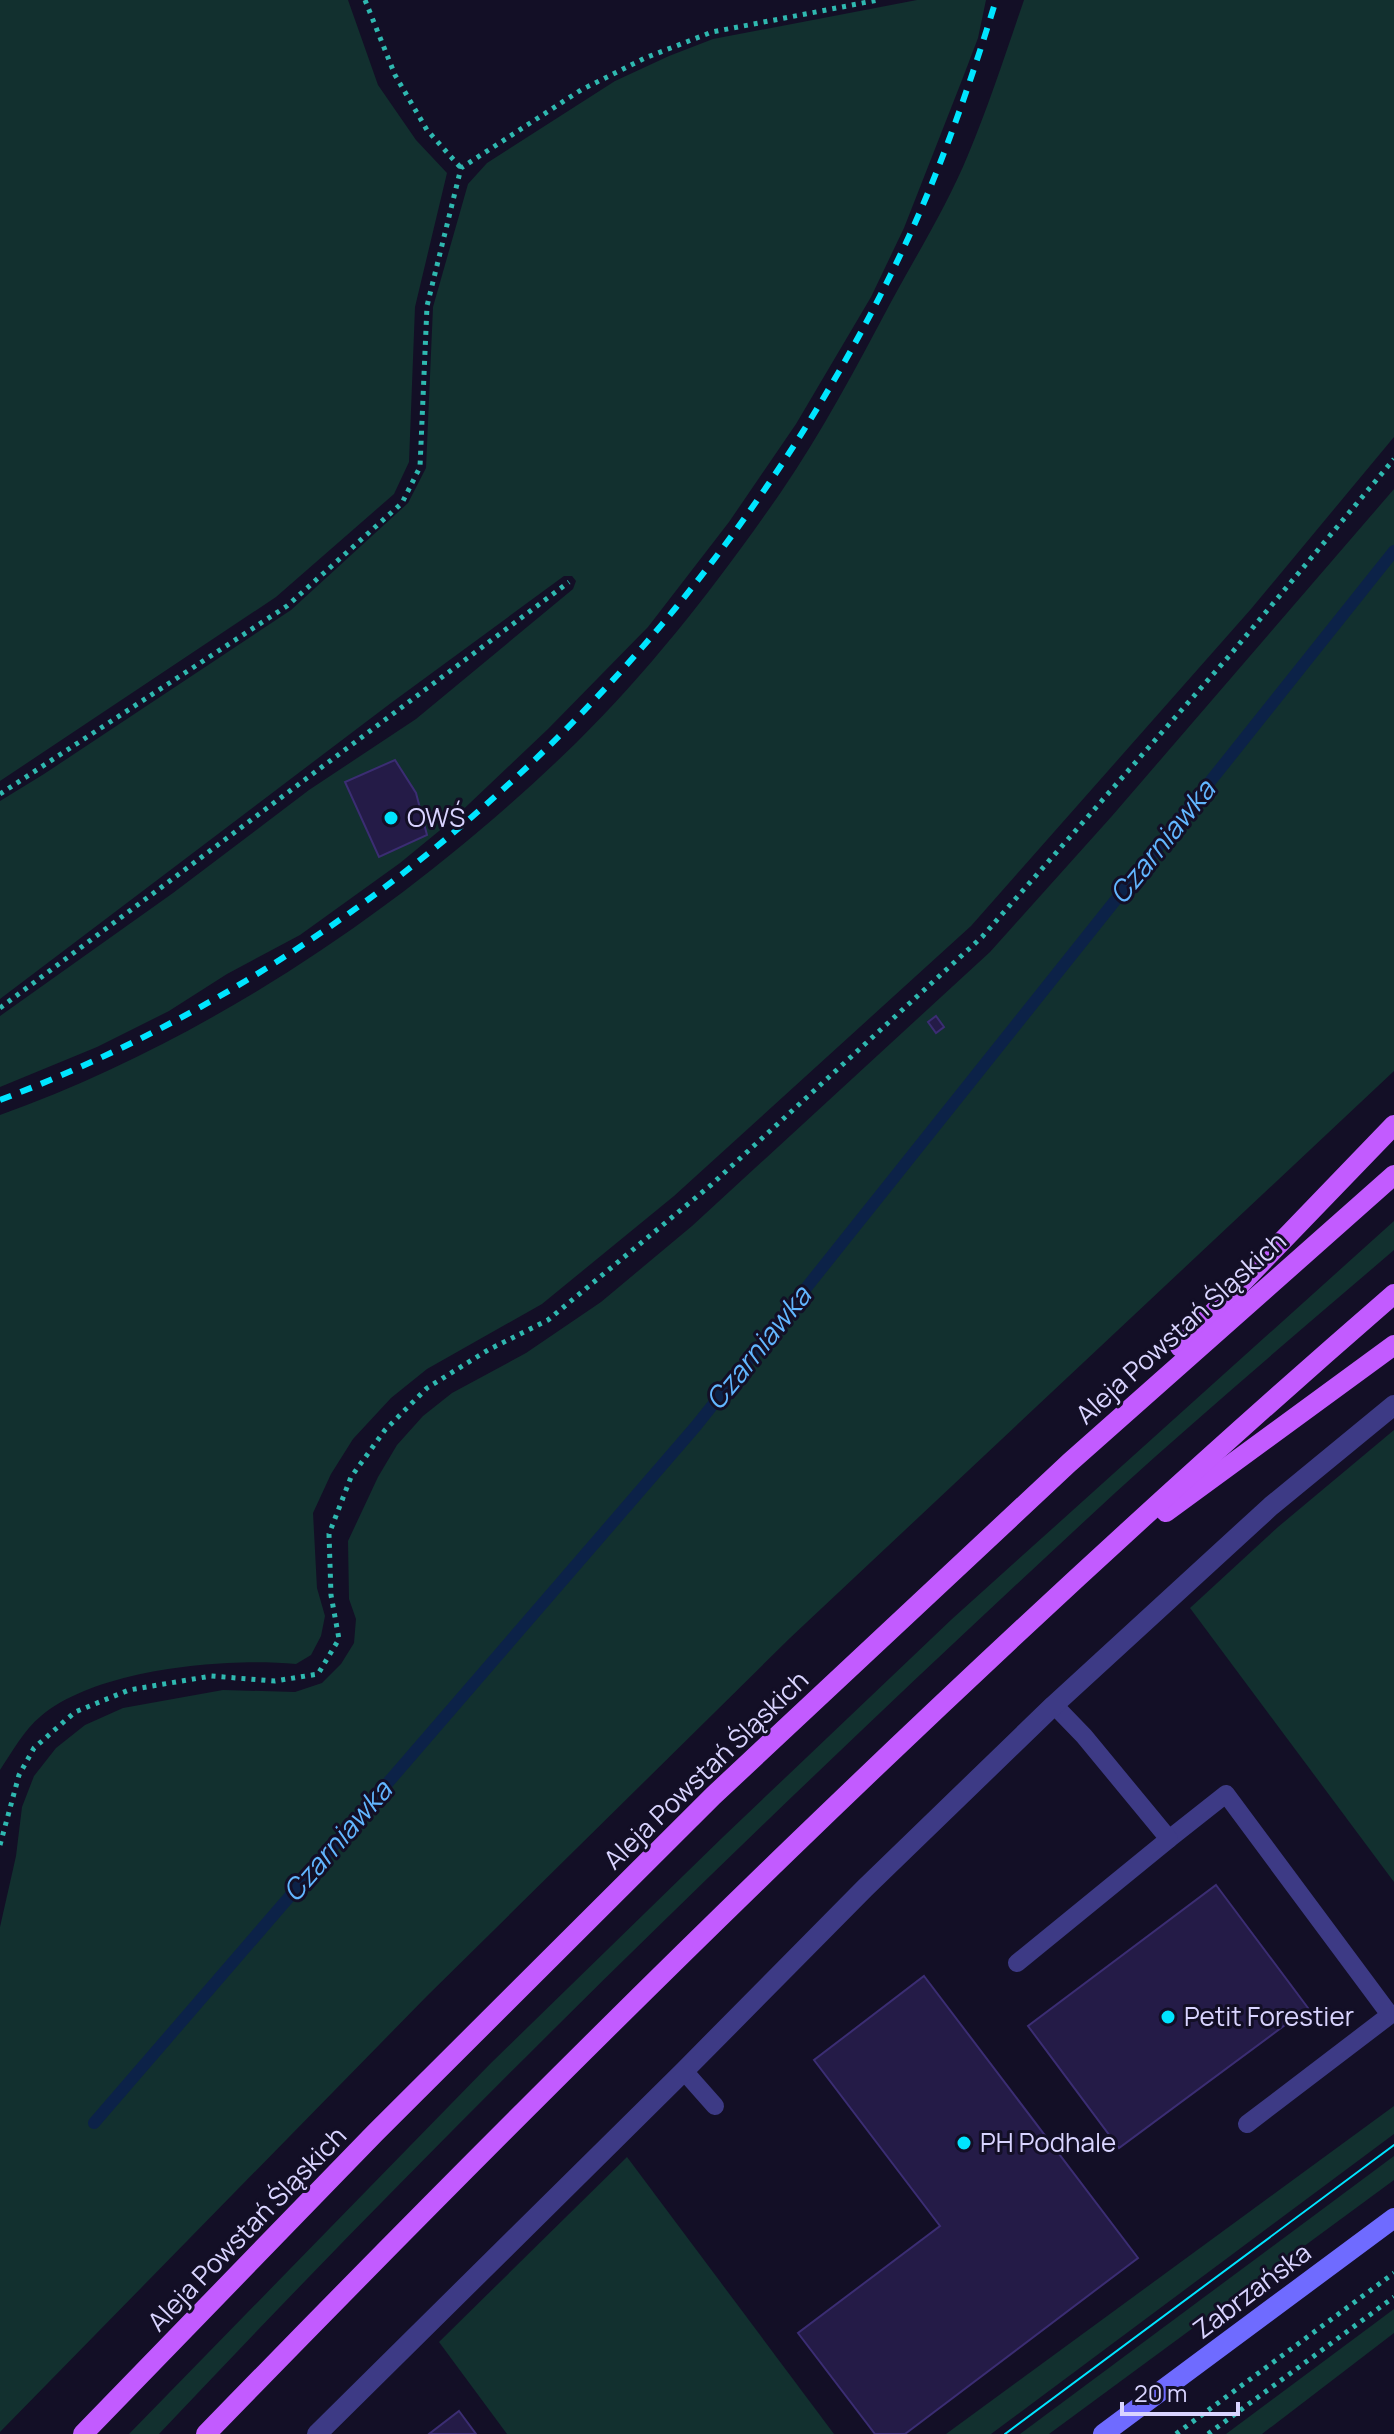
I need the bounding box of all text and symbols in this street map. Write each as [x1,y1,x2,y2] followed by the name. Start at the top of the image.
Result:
[1100,770,1224,911] water label: Czarniawka
[407,799,465,835] place label: OWŚ
[382,809,400,827] marker: OWŚ
[1067,1223,1293,1432] street label: Aleja Powstań Śląskich
[696,1276,820,1417] water label: Czarniawka
[595,1662,816,1877] street label: Aleja Powstań Śląskich
[273,1771,400,1909] water label: Czarniawka
[1184,1998,1354,2034] place label: Petit Forestier
[1159,2008,1177,2026] marker: Petit Forestier
[139,2118,354,2339] street label: Aleja Powstań Śląskich
[980,2124,1116,2160] place label: PH Podhale
[955,2134,973,2152] marker: PH Podhale
[1185,2234,1318,2346] street label: Zabrzańska
[1122,2366,1238,2416] scale bar
[1134,2376,1187,2409] text: 20 m

